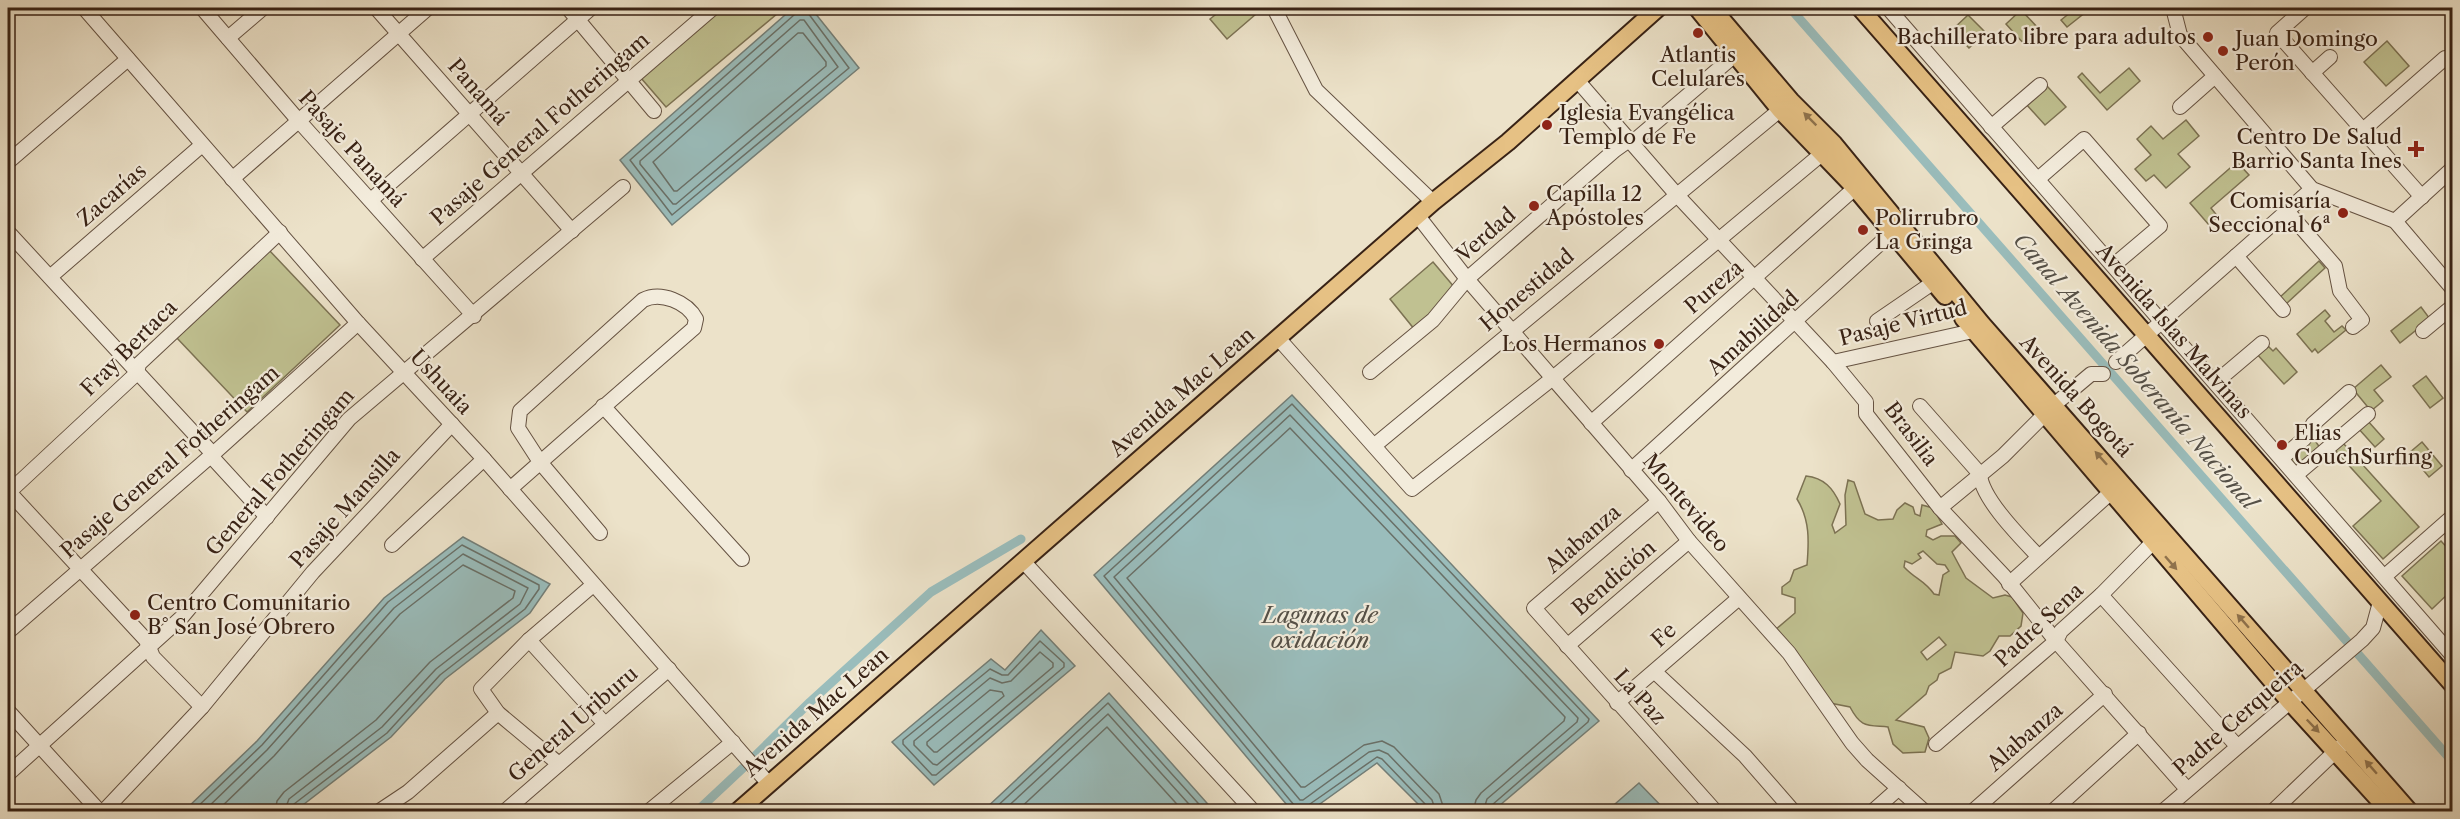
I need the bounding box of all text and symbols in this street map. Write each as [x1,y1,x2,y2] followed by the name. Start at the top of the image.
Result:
[1897,24,2196,49] place label: Bachillerato libre para adultos
[1691,26,1705,40] marker: Atlantis Celulares
[2232,26,2378,75] place label: Juan Domingo Perón
[425,27,654,230] street label: Pasaje General Fotheringam
[2201,30,2215,44] marker: Bachillerato libre para adultos
[1651,42,1745,91] place label: Atlantis Celulares
[2216,44,2230,58] marker: Juan Domingo Perón
[443,53,514,131] street label: Panamá
[294,85,412,213] street label: Pasaje Panamá
[1559,100,1735,149] place label: Iglesia Evangélica Templo de Fe
[1802,112,1817,126] one-way arrow
[1540,118,1554,132] marker: Iglesia Evangélica Templo de Fe
[2231,124,2402,173] place label: Centro De Salud Barrio Santa Ines
[2407,140,2425,158] marker: Centro De Salud Barrio Santa Ines
[72,158,151,231] street label: Zacarías
[1545,181,1644,230] place label: Capilla 12 Apóstoles
[2208,188,2332,237] place label: Comisaría Seccional 6ª
[1527,199,1541,213] marker: Capilla 12 Apóstoles
[1450,202,1521,268] street label: Verdad
[1875,205,1979,254] place label: Polirrubro La Gringa
[2336,206,2350,220] marker: Comisaría Seccional 6ª
[1856,223,1870,237] marker: Polirrubro La Gringa
[2008,227,2265,518] water label: Canal Avenida Soberanía Nacional
[2091,237,2257,423] street label: Avenida Islas Malvinas
[1475,243,1579,336] street label: Honestidad
[1679,254,1749,319] street label: Pureza
[1701,285,1804,381] street label: Amabilidad
[75,294,182,401] street label: Fray Bertaca
[1836,295,1970,350] street label: Pasaje Virtud
[1103,322,1259,462] street label: Avenida Mac Lean
[2014,329,2138,462] street label: Avenida Bogotá
[1502,331,1647,356] place label: Los Hermanos
[1652,337,1666,351] marker: Los Hermanos
[405,344,478,420] street label: Ushuaia
[56,360,284,564] street label: Pasaje General Fotheringam
[201,383,359,561] street label: General Fotheringam
[1879,397,1944,471] street label: Brasilia
[2294,420,2433,469] place label: Elias CouchSurfing
[2275,438,2289,452] marker: Elias CouchSurfing
[284,442,406,573] street label: Pasaje Mansilla
[1638,448,1735,557] street label: Montevideo
[2094,450,2108,465] one-way arrow
[1539,499,1626,579] street label: Alabanza
[1567,535,1660,621] street label: Bendición
[2164,555,2177,570] one-way arrow
[1989,577,2089,672] street label: Padre Sena
[147,590,350,639] place label: Centro Comunitario B° San José Obrero
[1260,602,1379,654] water label: Lagunas de oxidación
[128,608,142,622] marker: Centro Comunitario B° San José Obrero
[2236,613,2250,628] one-way arrow
[1646,617,1681,652] street label: Fe
[737,642,893,782] street label: Avenida Mac Lean
[2168,654,2308,781] street label: Padre Cerqueira
[503,661,643,787] street label: General Uriburu
[1609,664,1672,729] street label: La Paz
[1981,697,2068,777] street label: Alabanza
[2306,718,2320,732] one-way arrow
[2365,760,2378,775] one-way arrow

